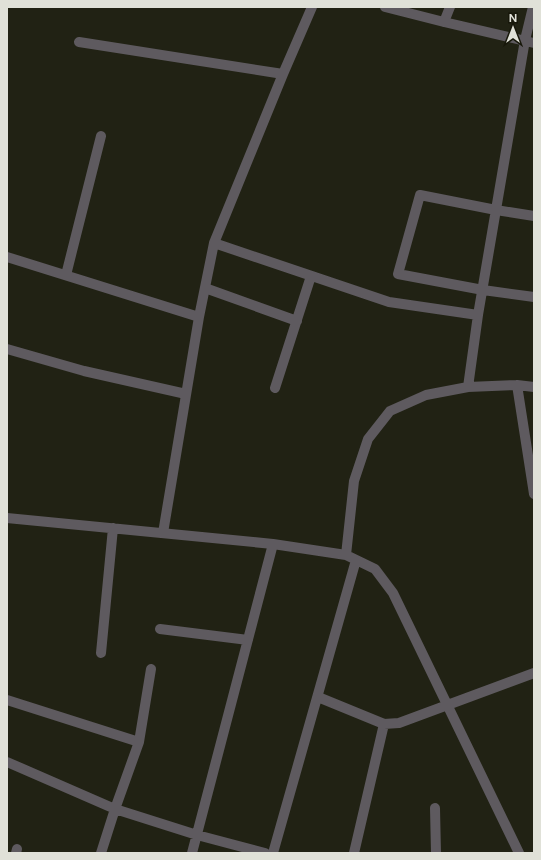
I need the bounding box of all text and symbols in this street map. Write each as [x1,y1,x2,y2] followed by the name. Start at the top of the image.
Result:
[493,8,533,48] north arrow
[509,12,517,25] text: N

